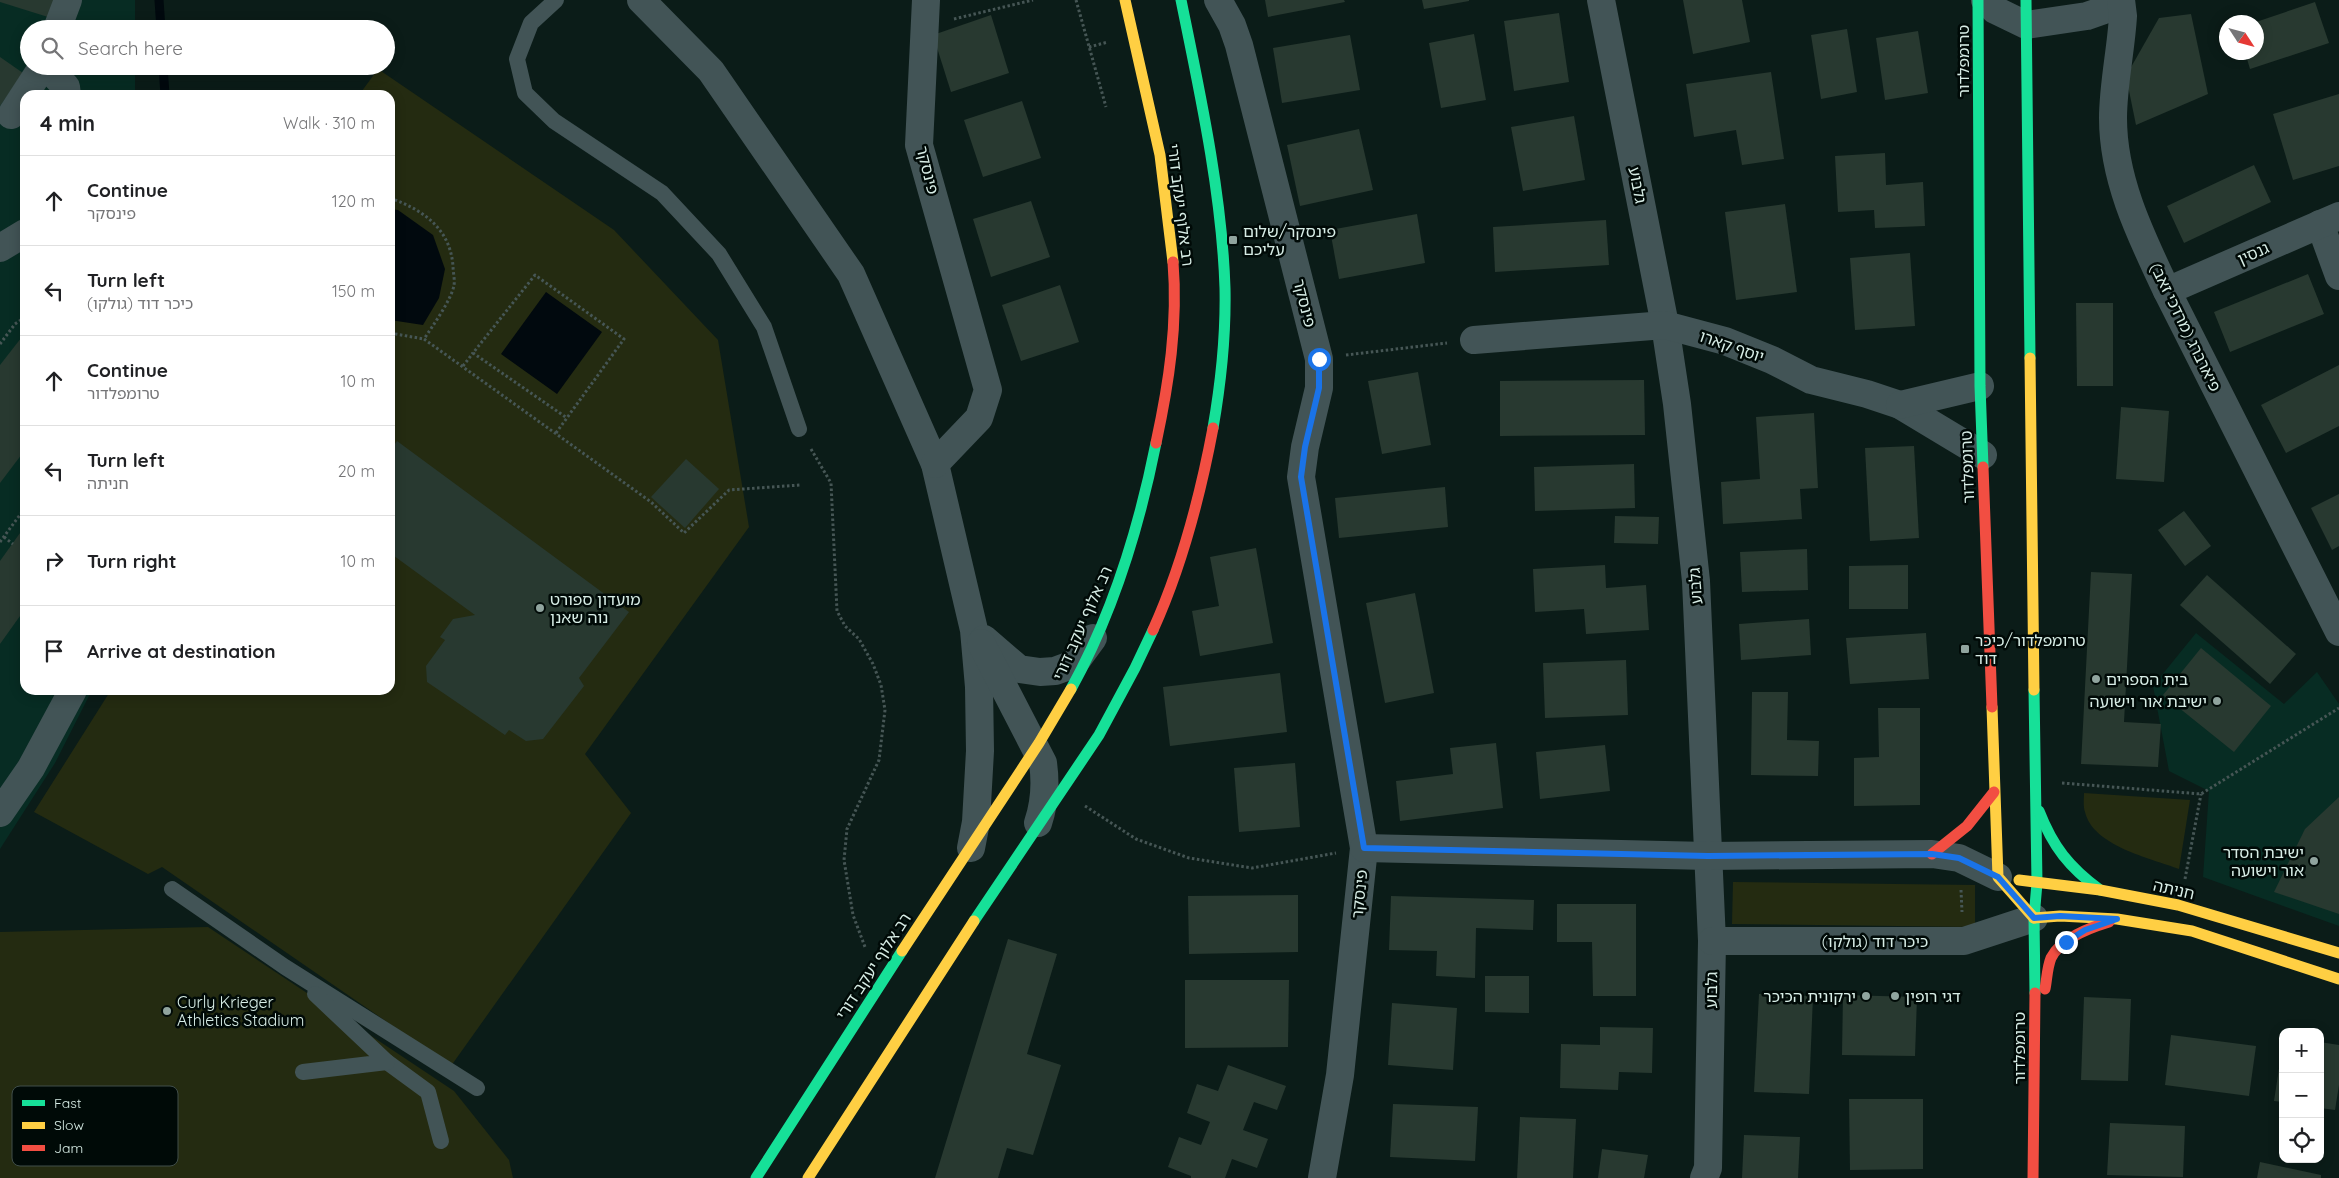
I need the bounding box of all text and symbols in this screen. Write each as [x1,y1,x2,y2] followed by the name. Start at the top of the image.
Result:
[2219,15,2264,60] north arrow
[20,20,395,75] search box
[1953,25,1973,97] street label: טרומפלדור
[38,34,66,62] icon: search
[78,36,183,60] text: Search here
[40,110,95,136] text: 4 min
[283,113,375,133] text: Walk · 310 m
[1164,143,1198,267] street label: רב אלוף יעקב דורי
[912,144,944,196] street label: פינסקר
[1625,165,1651,205] street label: גלבוע
[87,178,168,202] text: Continue
[40,187,68,215] icon: ahead
[332,191,375,211] text: 120 m
[87,203,136,223] text: פינסקר
[1243,221,1336,259] place label: פינסקר/שלום עליכם
[1227,234,1239,246] marker: פינסקר/שלום עליכם
[2234,237,2272,269] street label: גנסין
[2146,259,2226,395] street label: פיארברג (מרדכי זאב)
[87,268,165,292] text: Turn left
[40,277,68,305] icon: left
[1289,277,1321,329] street label: פינסקר
[332,281,375,301] text: 150 m
[87,293,193,313] text: כיכר דוד (גולקו)
[1697,326,1767,366] street label: יוסף קארו
[1308,348,1331,371] route start
[87,358,168,382] text: Continue
[40,367,68,395] icon: ahead
[341,371,375,391] text: 10 m
[87,383,160,403] text: טרומפלדור
[1956,430,1978,504] street label: טרומפלדור
[87,448,165,472] text: Turn left
[40,457,68,485] icon: left
[338,461,375,481] text: 20 m
[87,473,129,493] text: חניתה
[40,547,68,575] icon: right
[87,549,176,573] text: Turn right
[341,551,375,571] text: 10 m
[1048,563,1116,683] street label: רב אלוף יעקב דורי
[1684,567,1706,605] street label: גלבוע
[550,589,641,627] place label: מועדון ספורט נוה שאנן
[534,602,546,614] marker: מועדון ספורט נוה שאנן
[1975,630,2086,668] place label: טרומפלדור/כיכר דוד
[40,637,68,665] icon: arrive
[87,639,276,663] text: Arrive at destination
[1959,643,1971,655] marker: טרומפלדור/כיכר דוד
[2106,669,2188,689] place label: בית הספרים
[2090,673,2102,685] marker: בית הספרים
[2089,691,2207,711] place label: ישיבת אור וישועה
[2211,695,2223,707] marker: ישיבת אור וישועה
[2223,842,2304,880] place label: ישיבת הסדר אור וישועה
[2308,855,2320,867] marker: ישיבת הסדר אור וישועה
[1346,869,1372,919] street label: פינסקר
[2151,875,2197,903] street label: חניתה
[831,909,915,1023] street label: רב אלוף יעקב דורי
[1822,931,1928,951] street label: כיכר דוד (גולקו)
[2055,931,2078,954] route end
[1701,971,1721,1009] street label: גלבוע
[1763,986,1856,1006] place label: ירקונית הכיכר
[1905,986,1961,1006] place label: דגי רופין
[1860,990,1872,1002] marker: ירקונית הכיכר
[1889,990,1901,1002] marker: דגי רופין
[177,992,304,1030] place label: Curly Krieger Athletics Stadium
[161,1005,173,1017] marker: Curly Krieger Athletics Stadium
[2009,1012,2029,1084] street label: טרומפלדור
[2279,1028,2324,1163] map controls
[2279,1028,2324,1073] button: +
[2279,1073,2324,1118] button: −
[12,1086,178,1166] legend
[54,1094,82,1112] text: Fast
[54,1116,84,1134] text: Slow
[2279,1118,2324,1163] button: locate
[54,1139,83,1157] text: Jam

